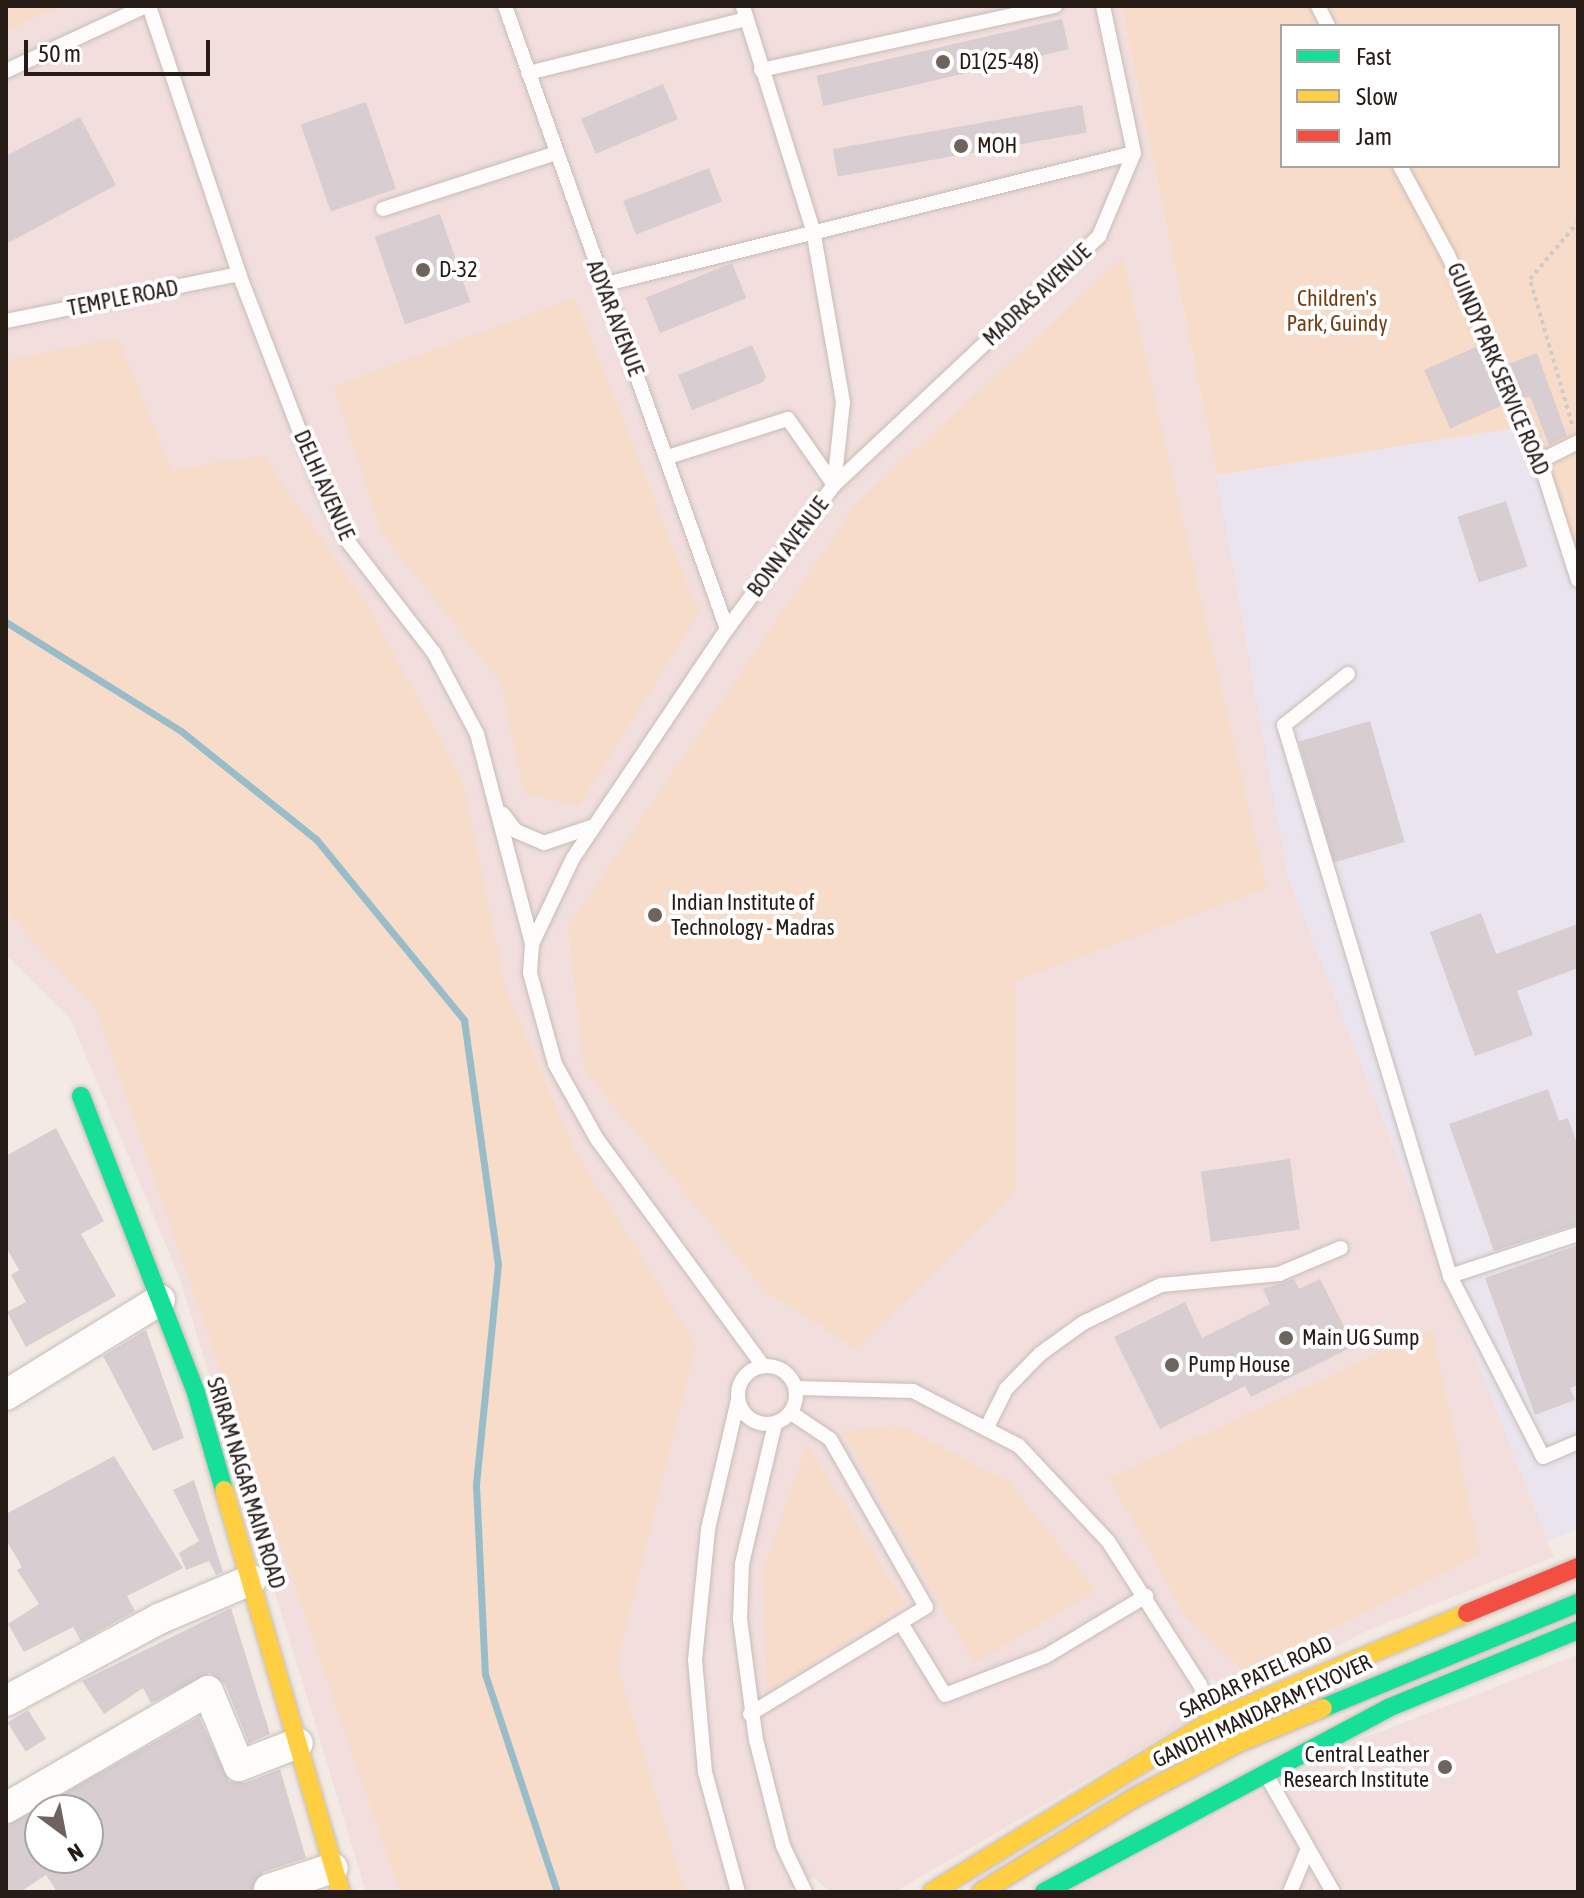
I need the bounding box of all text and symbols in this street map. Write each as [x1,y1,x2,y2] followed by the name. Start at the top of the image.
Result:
[28,24,214,74] scale bar
[1280,24,1560,168] legend
[38,40,81,67] text: 50 m
[1356,43,1392,70] text: Fast
[959,49,1039,75] place label: D1(25-48)
[934,53,952,71] marker: D1(25-48)
[1356,83,1398,110] text: Slow
[1356,123,1392,150] text: Jam
[977,133,1017,159] place label: MOH
[952,137,970,155] marker: MOH
[978,238,1096,352] street label: MADRAS AVENUE
[581,256,649,380] street label: ADYAR AVENUE
[439,257,477,283] place label: D-32
[1441,259,1555,479] street label: GUINDY PARK SERVICE ROAD
[414,261,432,279] marker: D-32
[65,274,181,322] street label: TEMPLE ROAD
[1286,285,1388,336] park label: Children's Park, Guindy
[288,426,360,544] street label: DELHI AVENUE
[742,492,834,602] street label: BONN AVENUE
[671,889,834,940] place label: Indian Institute of Technology - Madras
[646,906,664,924] marker: Indian Institute of Technology - Madras
[1302,1325,1420,1351] place label: Main UG Sump
[1277,1329,1295,1347] marker: Main UG Sump
[1188,1352,1290,1378] place label: Pump House
[1163,1356,1181,1374] marker: Pump House
[201,1374,291,1592] street label: SRIRAM NAGAR MAIN ROAD
[1176,1630,1336,1724] street label: SARDAR PATEL ROAD
[1149,1649,1375,1773] street label: GANDHI MANDAPAM FLYOVER
[1283,1741,1429,1792] place label: Central Leather Research Institute
[1436,1758,1454,1776] marker: Central Leather Research Institute
[24,1794,104,1874] north arrow
[63,1838,88,1867] text: N

